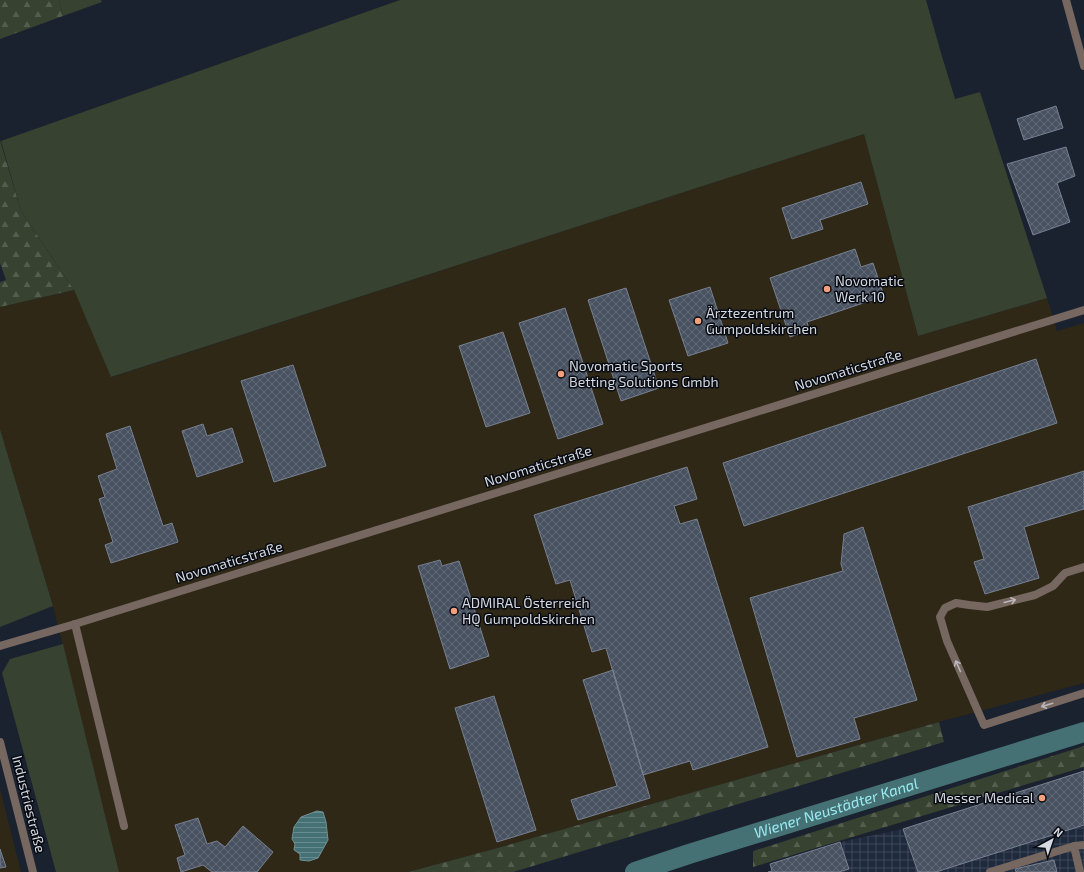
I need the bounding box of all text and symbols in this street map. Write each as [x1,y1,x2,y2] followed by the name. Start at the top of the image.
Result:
[835,272,904,305] place label: Novomatic Werk 10
[822,284,832,294] marker: Novomatic Werk 10
[706,304,817,337] place label: Ärztezentrum Gumpoldskirchen
[693,316,703,326] marker: Ärztezentrum Gumpoldskirchen
[792,345,904,394] street label: Novomaticstraße
[569,357,719,390] place label: Novomatic Sports Betting Solutions Gmbh
[556,369,566,379] marker: Novomatic Sports Betting Solutions Gmbh
[482,441,594,490] street label: Novomaticstraße
[173,537,285,586] street label: Novomaticstraße
[462,594,595,627] place label: ADMIRAL Österreich HQ Gumpoldskirchen
[1003,596,1016,604] one-way arrow
[449,606,459,616] marker: ADMIRAL Österreich HQ Gumpoldskirchen
[954,660,961,672] one-way arrow
[1040,702,1053,709] one-way arrow
[9,754,50,854] street label: Industriestraße
[752,774,920,841] water label: Wiener Neustädter Kanal
[934,789,1035,806] place label: Messer Medical
[1037,793,1047,803] marker: Messer Medical
[1032,820,1072,860] north arrow
[1052,824,1066,840] text: N

